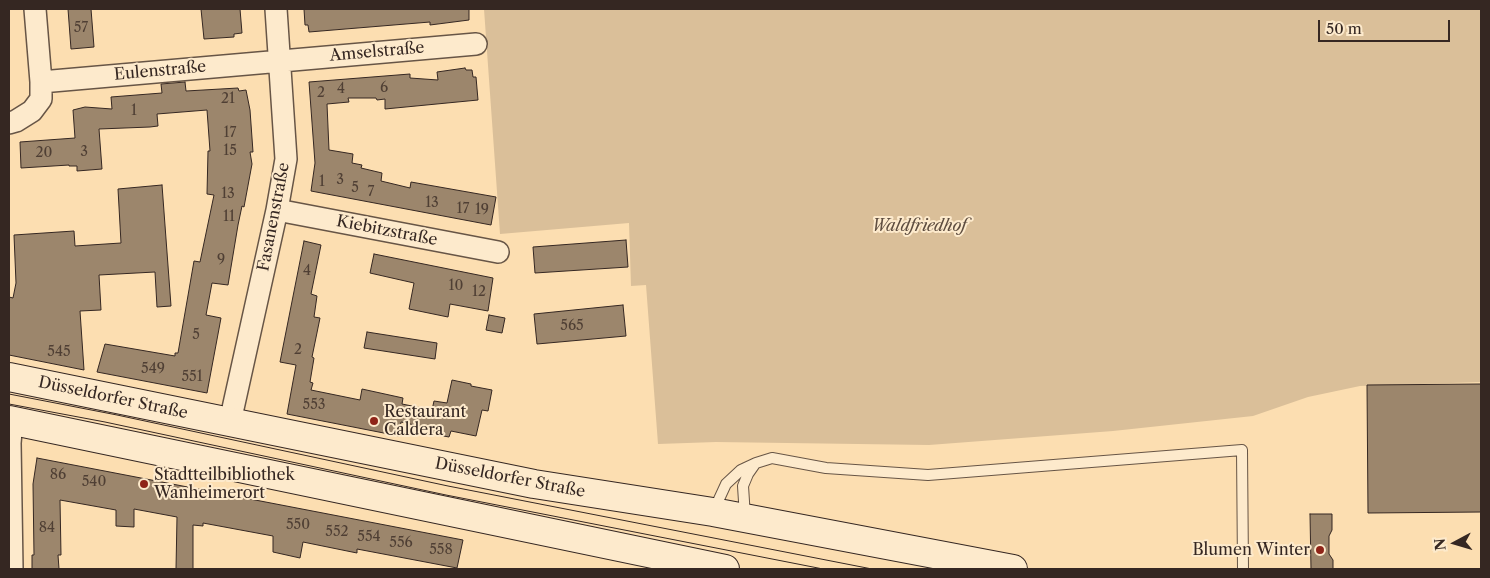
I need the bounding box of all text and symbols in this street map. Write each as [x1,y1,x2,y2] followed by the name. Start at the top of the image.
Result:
[1320,10,1452,42] scale bar
[1326,19,1362,38] text: 50 m
[74,20,88,36] house number: 57
[329,38,425,66] street label: Amselstraße
[113,57,207,85] street label: Eulenstraße
[380,80,388,96] house number: 6
[337,81,345,97] house number: 4
[317,85,325,101] house number: 2
[221,91,235,107] house number: 21
[131,103,137,119] house number: 1
[224,125,236,141] house number: 17
[223,143,237,159] house number: 15
[80,144,88,160] house number: 3
[36,145,52,161] house number: 20
[254,161,294,273] street label: Fasanenstraße
[336,172,344,188] house number: 3
[319,174,325,190] house number: 1
[351,180,359,196] house number: 5
[368,184,374,200] house number: 7
[221,186,235,202] house number: 13
[425,195,439,211] house number: 13
[457,201,469,217] house number: 17
[475,202,489,218] house number: 19
[223,209,235,225] house number: 11
[335,212,439,250] street label: Kiebitzstraße
[872,216,966,236] park label: Waldfriedhof
[217,252,225,268] house number: 9
[303,263,311,279] house number: 4
[449,278,463,294] house number: 10
[472,284,486,300] house number: 12
[560,318,584,334] house number: 565
[192,327,200,343] house number: 5
[294,342,302,358] house number: 2
[47,344,71,360] house number: 545
[141,361,165,377] house number: 549
[181,369,203,385] house number: 551
[36,373,190,423] street label: Düsseldorfer Straße
[303,397,325,413] house number: 553
[384,402,466,440] place label: Restaurant Caldera
[368,415,380,427] marker: Restaurant Caldera
[433,454,587,502] street label: Düsseldorfer Straße
[154,465,295,503] place label: Stadtteilbibliothek Wanheimerort
[50,467,66,483] house number: 86
[82,474,106,490] house number: 540
[138,478,150,490] marker: Stadtteilbibliothek Wanheimerort
[286,517,310,533] house number: 550
[1430,518,1480,568] north arrow
[39,520,55,536] house number: 84
[325,524,349,540] house number: 552
[357,529,381,545] house number: 554
[389,535,413,551] house number: 556
[1430,538,1450,552] text: N
[1192,540,1310,560] place label: Blumen Winter
[429,542,453,558] house number: 558
[1314,544,1326,556] marker: Blumen Winter

